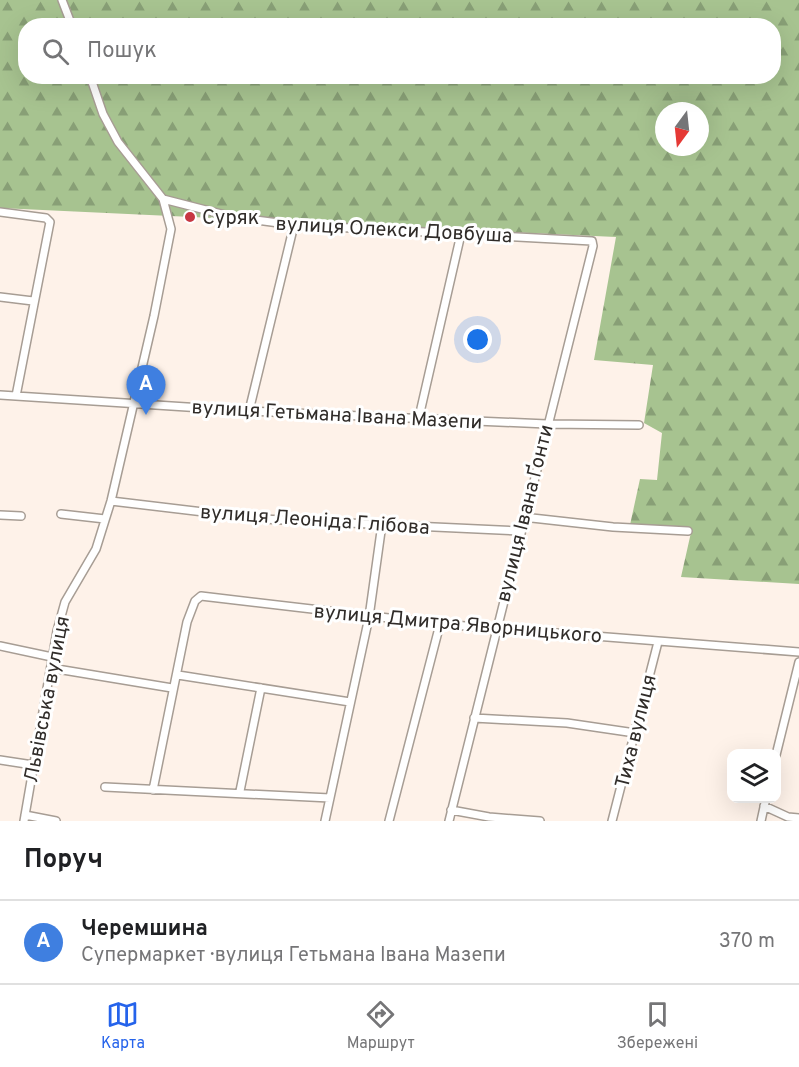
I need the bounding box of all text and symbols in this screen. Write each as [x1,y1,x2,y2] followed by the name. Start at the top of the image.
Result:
[18,18,781,84] search box
[39,35,72,68] icon: search
[87,38,157,65] text: Пошук
[655,102,709,156] north arrow
[202,206,259,232] place label: Суряк
[183,210,197,224] marker: Суряк
[275,212,513,250] street label: вулиця Олекси Довбуша
[463,325,492,354] your location
[126,366,166,415] pin: A
[191,395,483,437] street label: вулиця Гетьмана Івана Мазепи
[490,422,561,605] street label: вулиця Івана Ґонти
[199,500,431,542] street label: вулиця Леоніда Глібова
[313,599,603,651] street label: вулиця Дмитра Яворницького
[19,614,77,785] street label: Львівська вулиця
[610,672,664,791] street label: Тиха вулиця
[727,749,781,803] map controls
[727,749,781,803] button: layers
[24,844,103,877] text: Поруч
[81,916,208,943] text: Черемшина
[36,929,51,955] text: A
[719,929,775,955] text: 370 m
[81,943,506,969] text: Супермаркет · вулиця Гетьмана Івана Мазепи
[101,998,145,1054] tab: Карта
[347,998,415,1054] tab: Маршрут
[617,998,698,1054] tab: Збережені

